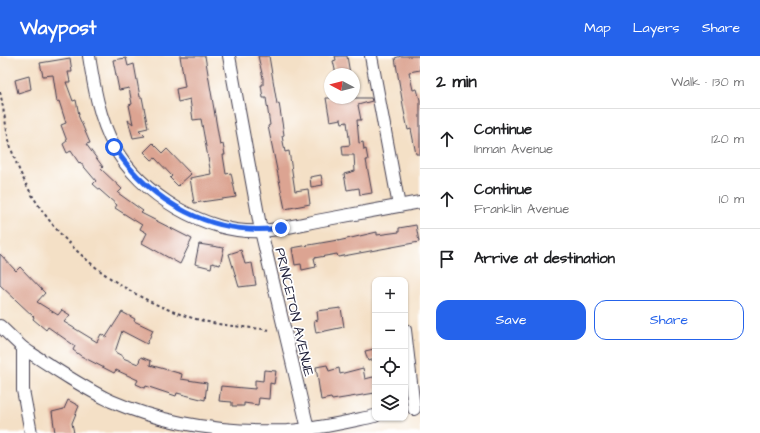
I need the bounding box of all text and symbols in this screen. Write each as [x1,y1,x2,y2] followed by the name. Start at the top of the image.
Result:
[20,15,96,42] text: Waypost
[584,18,611,38] text: Map
[633,18,680,38] text: Layers
[702,18,740,38] text: Share
[324,68,360,104] north arrow
[436,70,477,94] text: 2 min
[671,73,744,91] text: Walk · 130 m
[474,119,532,140] text: Continue
[436,128,458,150] icon: ahead
[711,130,744,148] text: 120 m
[105,138,123,156] route start
[474,140,553,158] text: Inman Avenue
[474,179,532,200] text: Continue
[436,188,458,210] icon: ahead
[719,190,744,208] text: 10 m
[474,200,569,218] text: Franklin Avenue
[272,219,290,237] route end
[269,246,319,379] street label: PRINCETON AVENUE
[436,248,458,270] icon: arrive
[474,248,615,269] text: Arrive at destination
[372,277,408,421] map controls
[372,277,408,313] button: +
[436,300,586,340] button: Save
[594,300,744,340] button: Share
[372,313,408,349] button: −
[372,349,408,385] button: locate
[372,385,408,421] button: layers

